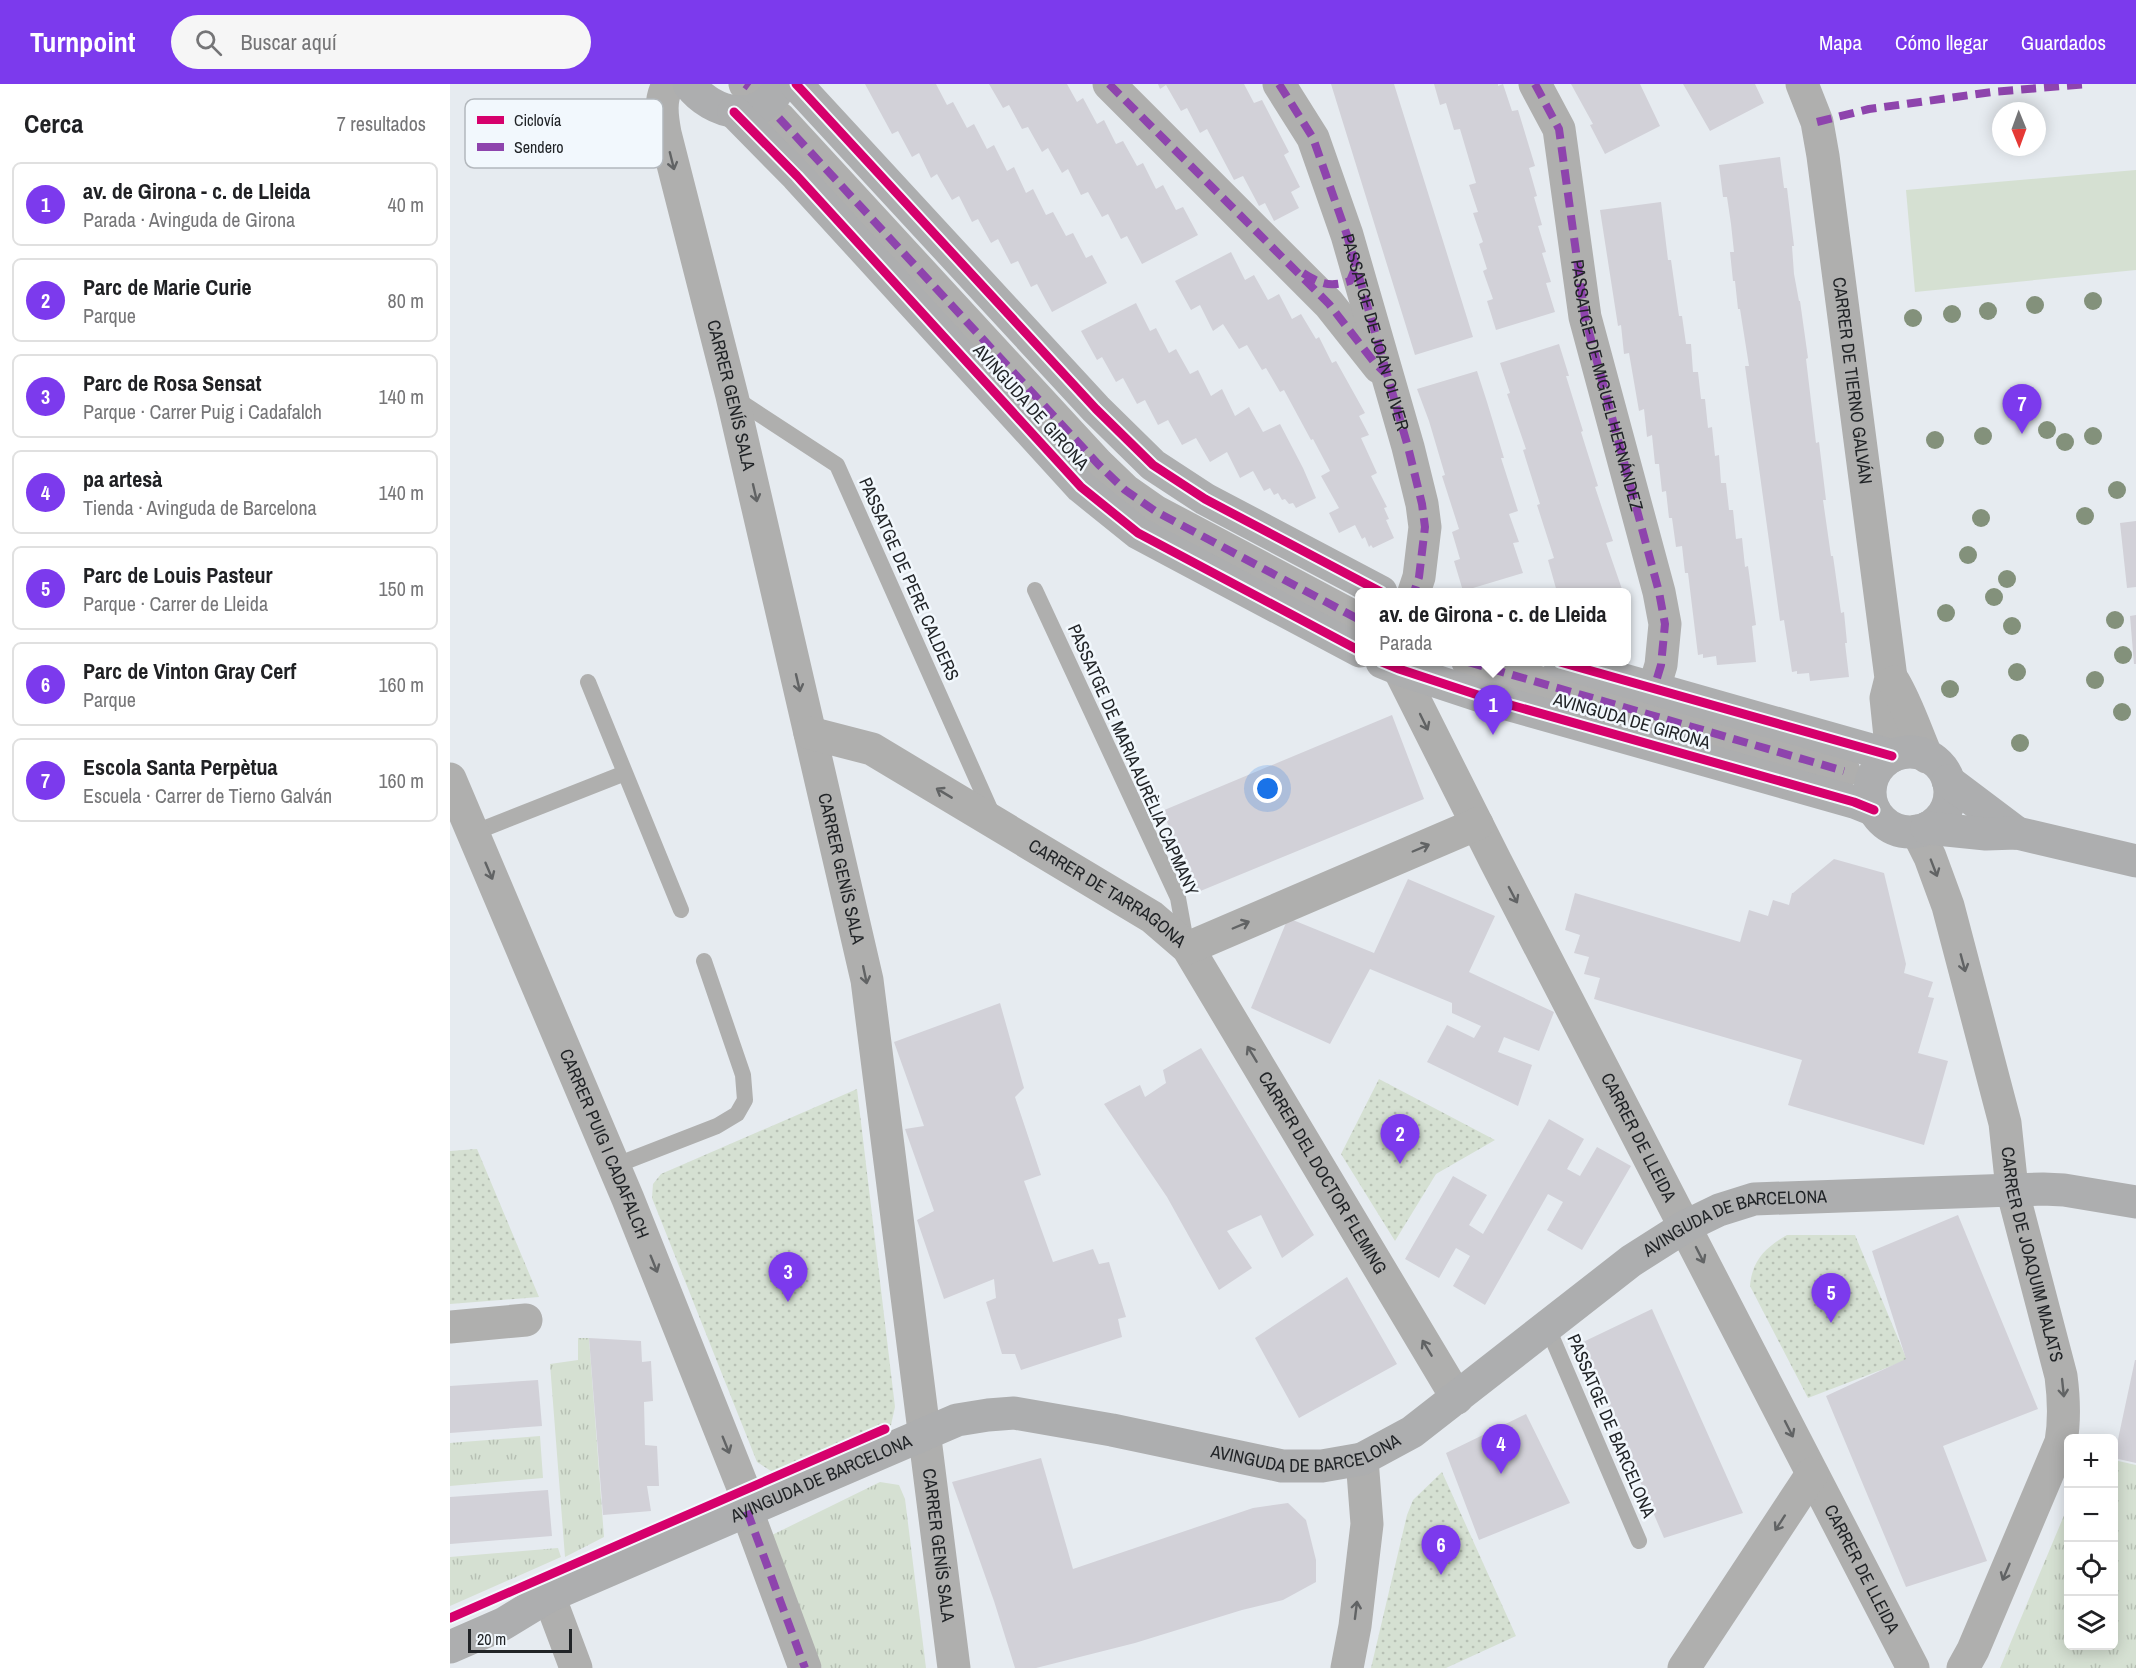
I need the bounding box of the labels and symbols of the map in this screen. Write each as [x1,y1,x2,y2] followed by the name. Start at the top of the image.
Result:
[465,99,663,168] legend
[1992,102,2046,156] north arrow
[514,109,562,131] text: Ciclovía
[514,136,564,158] text: Sendero
[666,151,678,170] one-way arrow
[1335,231,1416,434] street label: PASSATGE DE JOAN OLIVER
[1565,258,1650,514] street label: PASSATGE DE MIGUEL HERNÁNDEZ
[1827,276,1879,486] street label: CARRER DE TIERNO GALVÁN
[701,317,762,473] street label: CARRER GENÍS SALA
[967,337,1095,475] street label: AVINGUDA DE GIRONA
[2002,384,2042,434] pin: 7
[853,473,966,685] street label: PASSATGE DE PERE CALDERS
[749,483,761,502] one-way arrow
[1062,620,1205,900] street label: PASSATGE DE MARIA AURÈLIA CAPMANY
[793,673,805,692] one-way arrow
[1474,686,1512,735] pin: 1
[1550,686,1714,755] street label: AVINGUDA DE GIRONA
[1419,713,1431,731] one-way arrow
[1253,774,1282,803] your location
[936,786,953,798] one-way arrow
[812,790,871,947] street label: CARRER GENÍS SALA
[1024,833,1192,953] street label: CARRER DE TARRAGONA
[1411,842,1429,854] one-way arrow
[1929,858,1940,877] one-way arrow
[484,862,495,880] one-way arrow
[1508,886,1519,904] one-way arrow
[1232,919,1250,930] one-way arrow
[1958,953,1970,972] one-way arrow
[860,965,871,985] one-way arrow
[554,1045,655,1242] street label: CARRER PUIG I CADAFALCH
[1245,1046,1257,1063] one-way arrow
[1253,1066,1393,1279] street label: CARRER DEL DOCTOR FLEMING
[1595,1068,1683,1206] street label: CARRER DE LLEIDA
[1380,1114,1420,1164] pin: 2
[1996,1146,2070,1365] street label: CARRER DE JOAQUIM MALATS
[1637,1183,1828,1263] street label: AVINGUDA DE BARCELONA
[1695,1245,1706,1263] one-way arrow
[768,1252,808,1302] pin: 3
[649,1254,660,1273] one-way arrow
[1812,1274,1850,1323] pin: 5
[1561,1330,1662,1522] street label: PASSATGE DE BARCELONA
[1421,1340,1433,1357] one-way arrow
[2058,1377,2069,1397] one-way arrow
[1784,1419,1795,1437] one-way arrow
[1482,1424,1520,1474] pin: 4
[1208,1427,1405,1479] street label: AVINGUDA DE BARCELONA
[725,1428,916,1529] street label: AVINGUDA DE BARCELONA
[721,1435,732,1454] one-way arrow
[917,1467,961,1623] street label: CARRER GENÍS SALA
[1818,1500,1906,1638] street label: CARRER DE LLEIDA
[1774,1514,1786,1531] one-way arrow
[1422,1526,1460,1575] pin: 6
[2000,1562,2012,1580] one-way arrow
[1351,1601,1362,1621] one-way arrow
[468,1626,572,1654] scale bar

